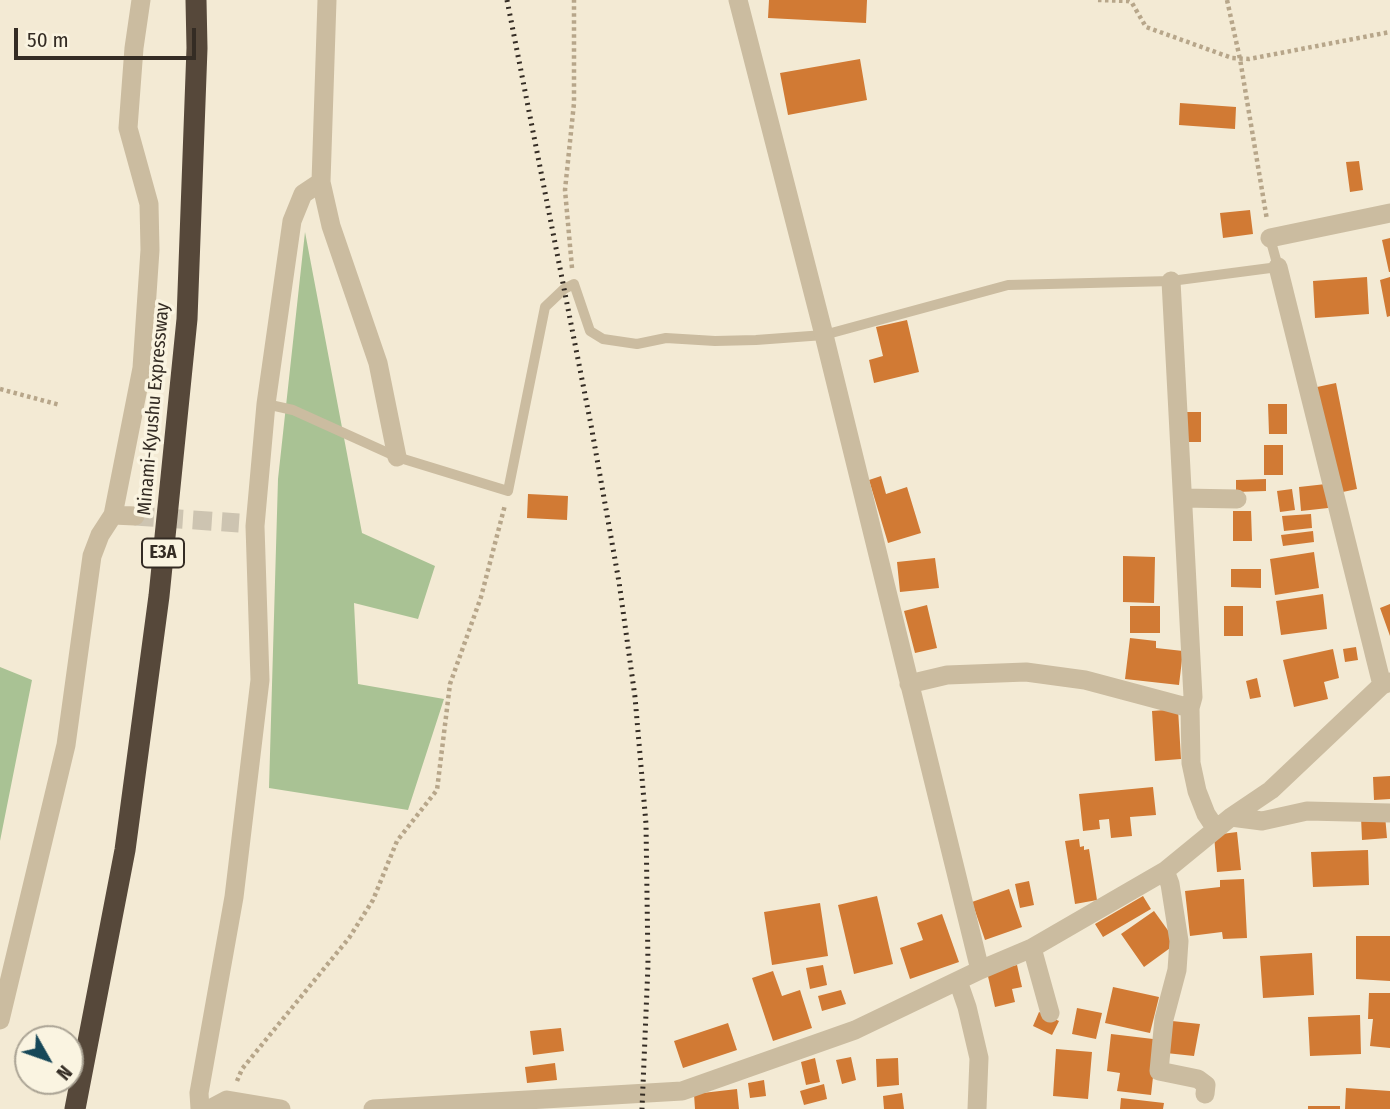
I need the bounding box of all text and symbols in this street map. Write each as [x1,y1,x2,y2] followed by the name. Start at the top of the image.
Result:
[18,14,200,58] scale bar
[27,27,69,53] text: 50 m
[133,302,175,516] street label: Minami-Kyushu Expressway
[142,538,184,568] road number: E3A
[14,1025,84,1095] north arrow
[51,1061,76,1084] text: N

